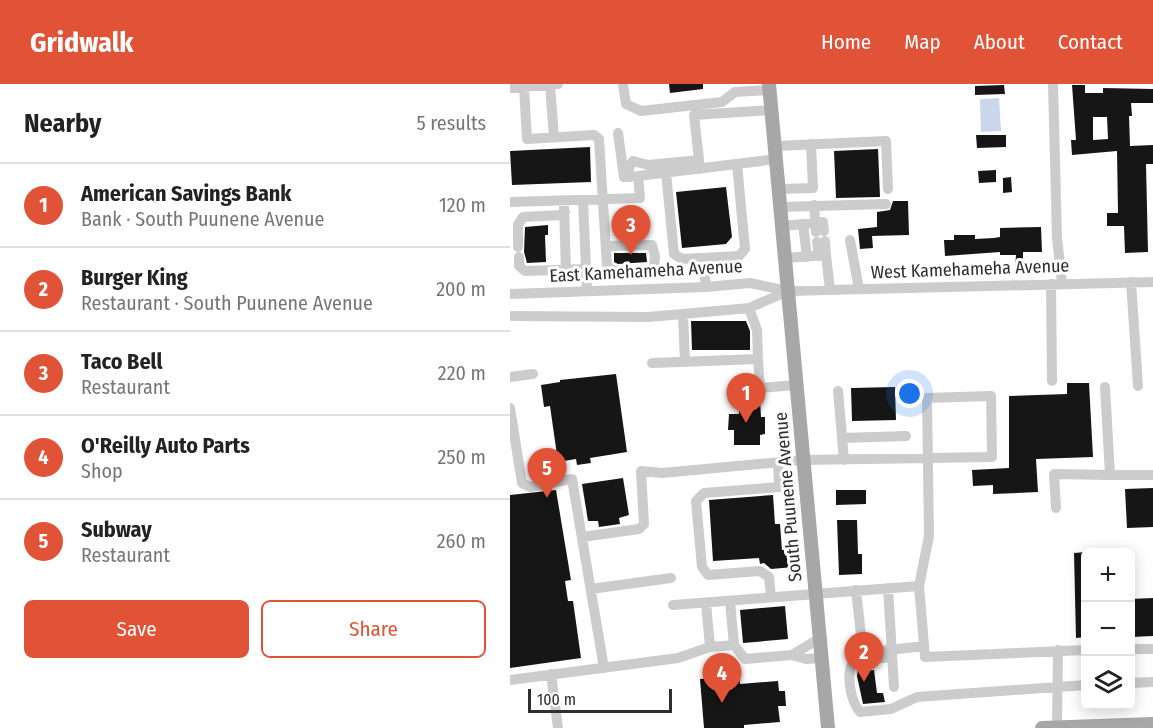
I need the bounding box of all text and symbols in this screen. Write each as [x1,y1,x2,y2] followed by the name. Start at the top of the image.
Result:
[30,26,134,59] text: Gridwalk
[821,29,871,55] text: Home
[904,29,941,55] text: Map
[974,29,1025,55] text: About
[1058,29,1123,55] text: Contact
[24,108,101,139] text: Nearby
[416,111,486,135] text: 5 results
[81,180,292,207] text: American Savings Bank
[39,193,48,217] text: 1
[439,193,486,217] text: 120 m
[612,206,650,255] pin: 3
[81,207,324,231] text: Bank · South Puunene Avenue
[549,255,743,287] street label: East Kamehameha Avenue
[870,255,1070,283] street label: West Kamehameha Avenue
[81,264,188,291] text: Burger King
[39,277,48,301] text: 2
[436,277,486,301] text: 200 m
[81,291,373,315] text: Restaurant · South Puunene Avenue
[81,348,163,375] text: Taco Bell
[39,361,48,385] text: 3
[438,361,486,385] text: 220 m
[726,374,766,423] pin: 1
[81,375,170,399] text: Restaurant
[895,379,924,408] your location
[770,411,806,583] street label: South Puunene Avenue
[81,432,250,459] text: O'Reilly Auto Parts
[38,445,49,469] text: 4
[438,445,486,469] text: 250 m
[528,448,567,498] pin: 5
[81,459,123,483] text: Shop
[81,516,152,543] text: Subway
[39,529,48,553] text: 5
[437,529,486,553] text: 260 m
[81,543,170,567] text: Restaurant
[1081,548,1135,710] map controls
[1081,548,1135,602] button: +
[24,600,249,658] button: Save
[261,600,486,658] button: Share
[1081,602,1135,656] button: −
[844,632,884,682] pin: 2
[702,654,742,703] pin: 4
[1081,656,1135,710] button: layers
[528,686,672,714] scale bar
[537,690,576,709] text: 100 m

